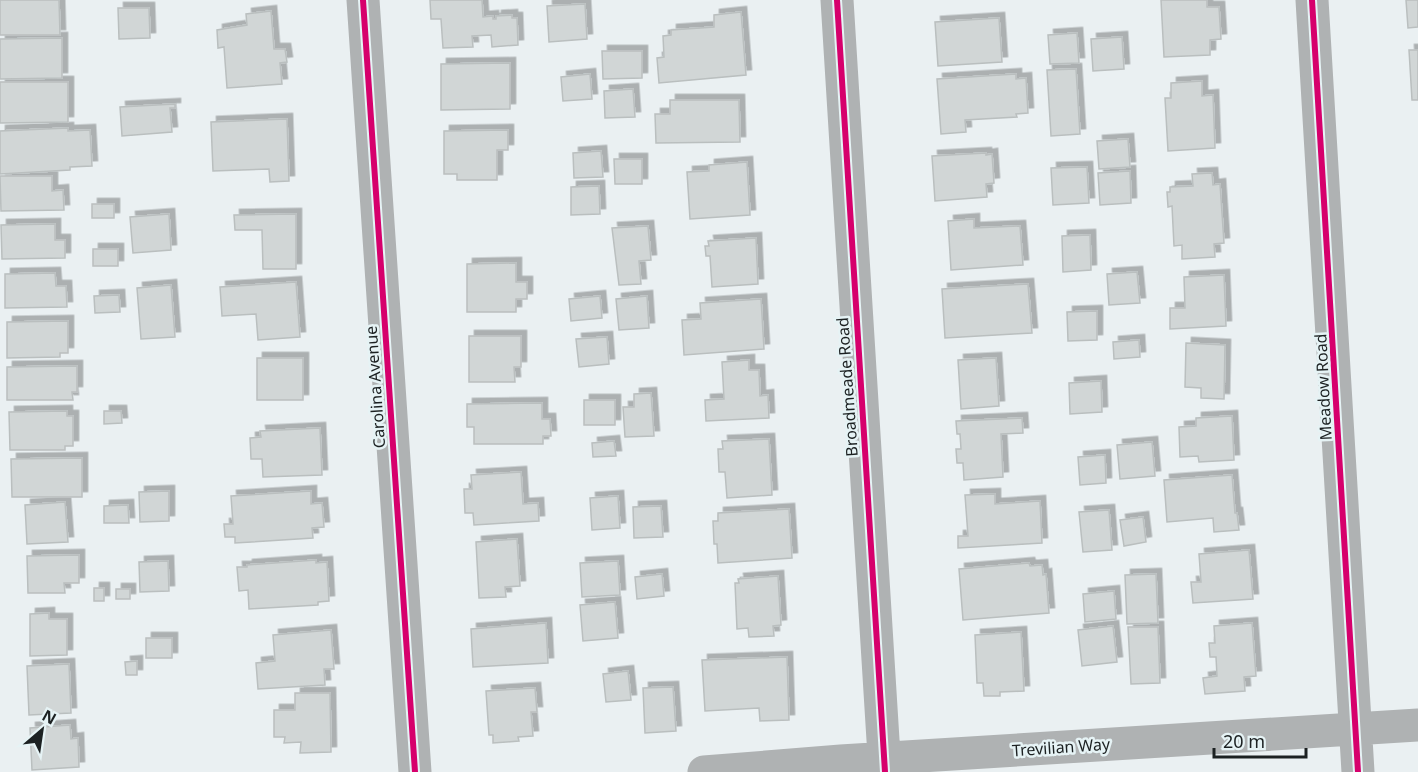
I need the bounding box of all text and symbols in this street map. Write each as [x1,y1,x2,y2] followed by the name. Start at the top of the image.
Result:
[831,317,863,457] street label: Broadmeade Road
[360,325,390,449] street label: Carolina Avenue
[1309,333,1337,441] street label: Meadow Road
[12,700,72,760] north arrow
[38,704,60,730] text: N
[1214,721,1306,759] scale bar
[1223,729,1265,753] text: 20 m
[1011,733,1112,761] street label: Trevilian Way

